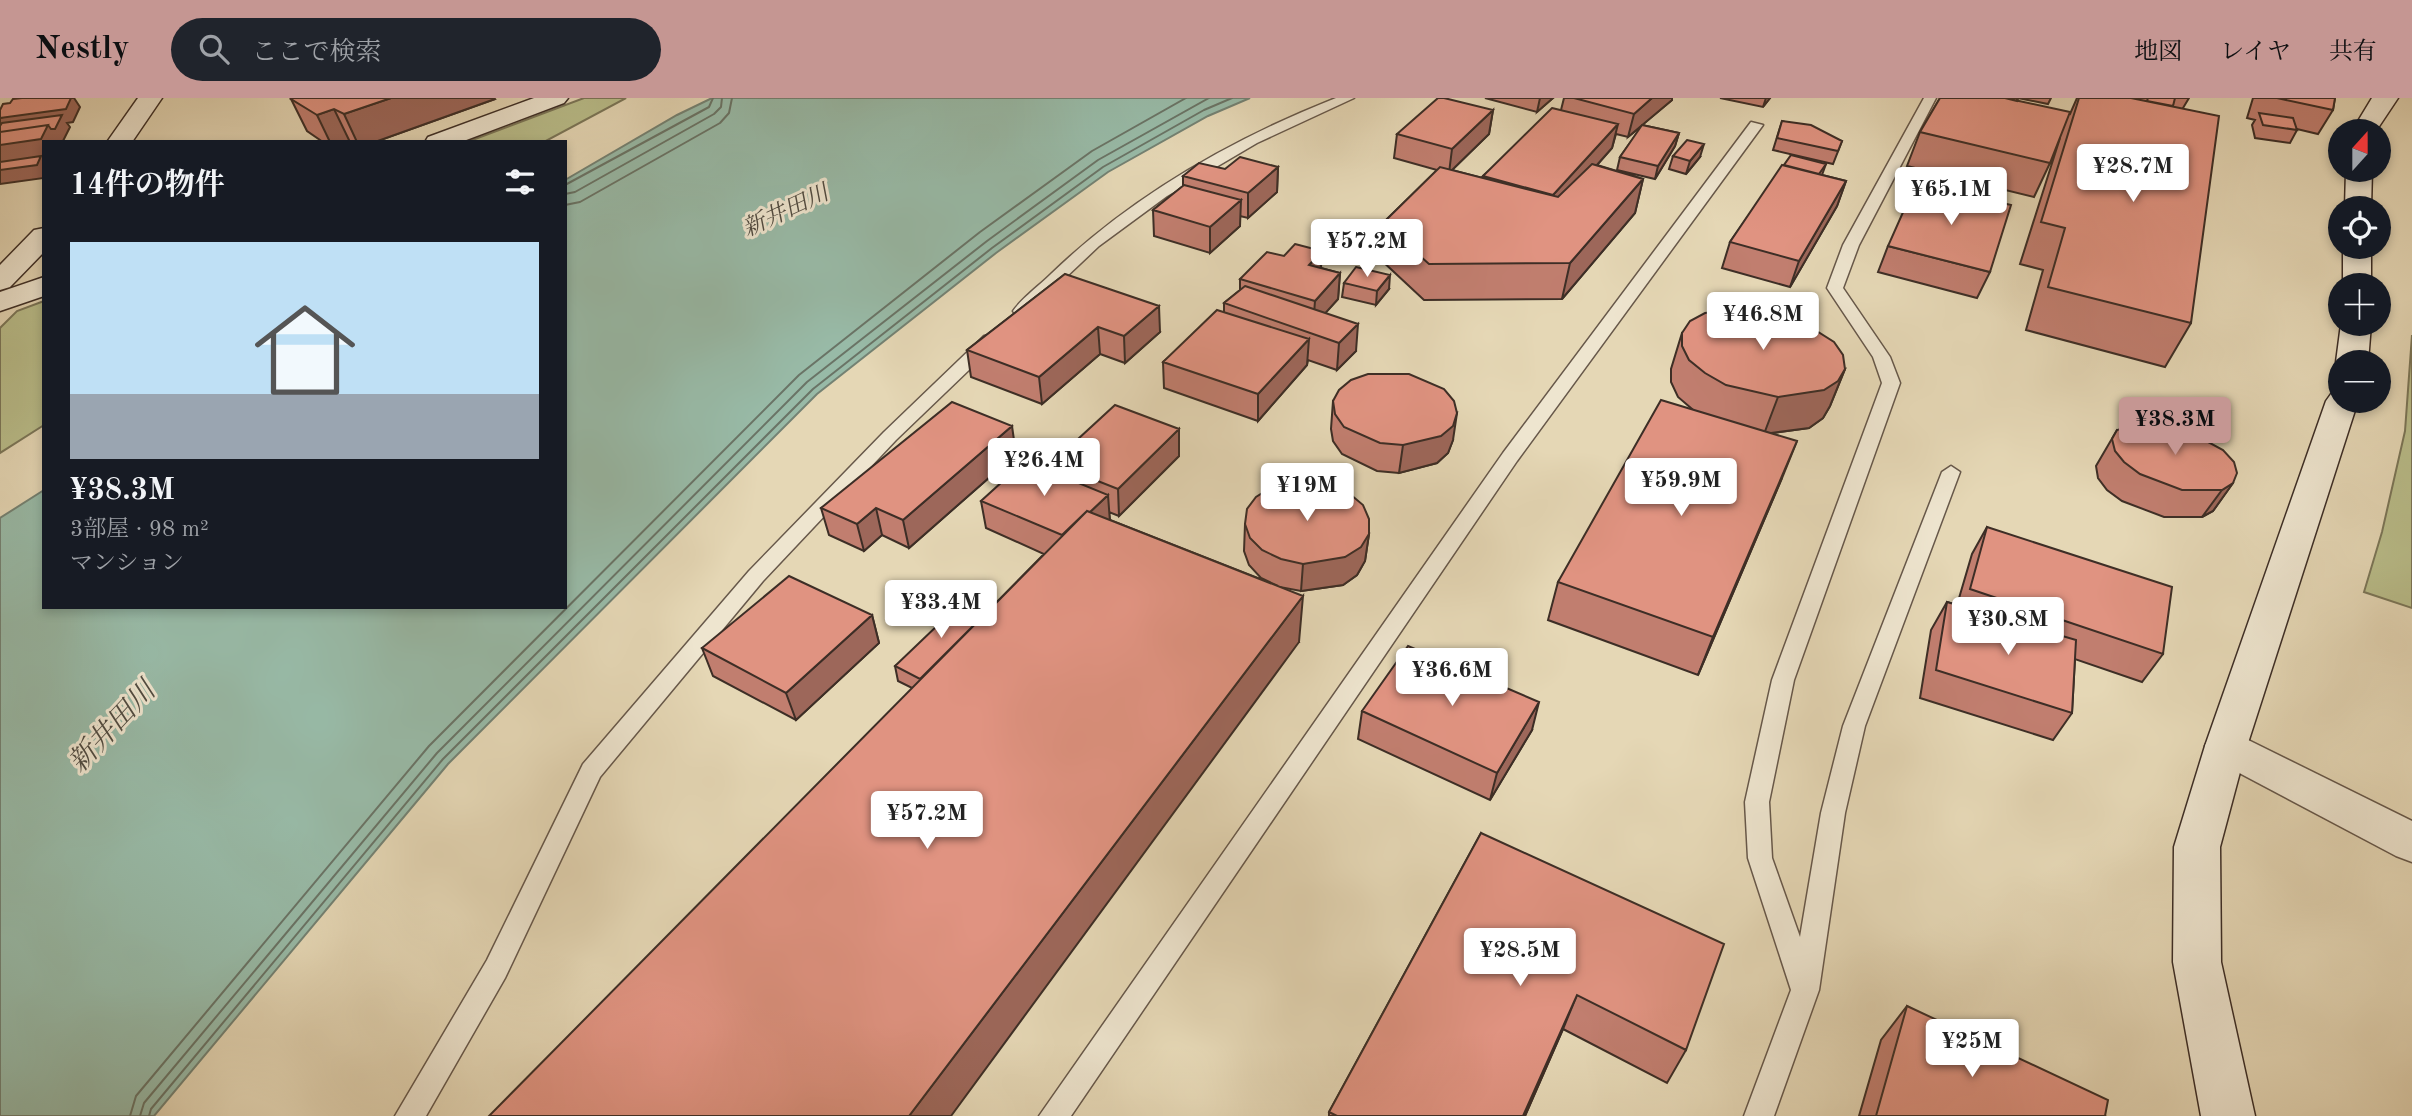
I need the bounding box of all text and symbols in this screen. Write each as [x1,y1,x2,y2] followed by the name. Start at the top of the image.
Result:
[171,18,661,81] search box
[195,30,233,68] icon: search
[35,33,129,66] text: Nestly
[251,40,381,66] text: ここで検索
[2134,41,2182,65] text: 地図
[2220,41,2291,65] text: レイヤ
[2329,41,2377,65] text: 共有
[2328,119,2390,182] north arrow
[2328,119,2391,413] map controls
[2076,144,2190,204] pin: ¥28.7M
[2093,155,2173,178] text: ¥28.7M
[501,163,539,201] icon: filters
[1894,167,2008,227] pin: ¥65.1M
[70,171,225,201] text: 14件の物件
[738,178,835,241] water label: 新井田川
[1911,178,1991,201] text: ¥65.1M
[2328,196,2391,259] button: locate
[1310,220,1424,279] pin: ¥57.2M
[1327,230,1407,253] text: ¥57.2M
[2328,273,2391,336] button: +
[242,287,368,413] icon: home
[1706,292,1820,352] pin: ¥46.8M
[1723,303,1803,326] text: ¥46.8M
[2328,350,2391,413] button: −
[2118,398,2232,457] pin: ¥38.3M
[2135,408,2215,431] text: ¥38.3M
[987,438,1101,498] pin: ¥26.4M
[1004,449,1084,472] text: ¥26.4M
[1624,458,1738,518] pin: ¥59.9M
[1266,464,1348,523] pin: ¥19M
[1641,469,1721,492] text: ¥59.9M
[1277,474,1337,497] text: ¥19M
[70,476,175,506] text: ¥38.3M
[70,518,209,541] text: 3部屋 · 98 m²
[70,552,184,575] text: マンション
[884,580,998,640] pin: ¥33.4M
[901,591,981,614] text: ¥33.4M
[1951,598,2065,657] pin: ¥30.8M
[1968,608,2048,631] text: ¥30.8M
[1395,648,1509,708] pin: ¥36.6M
[1412,659,1492,682] text: ¥36.6M
[63,673,164,779] water label: 新井田川
[870,792,984,851] pin: ¥57.2M
[887,802,967,825] text: ¥57.2M
[1463,928,1577,988] pin: ¥28.5M
[1480,939,1560,962] text: ¥28.5M
[1931,1020,2013,1079] pin: ¥25M
[1942,1030,2002,1053] text: ¥25M

